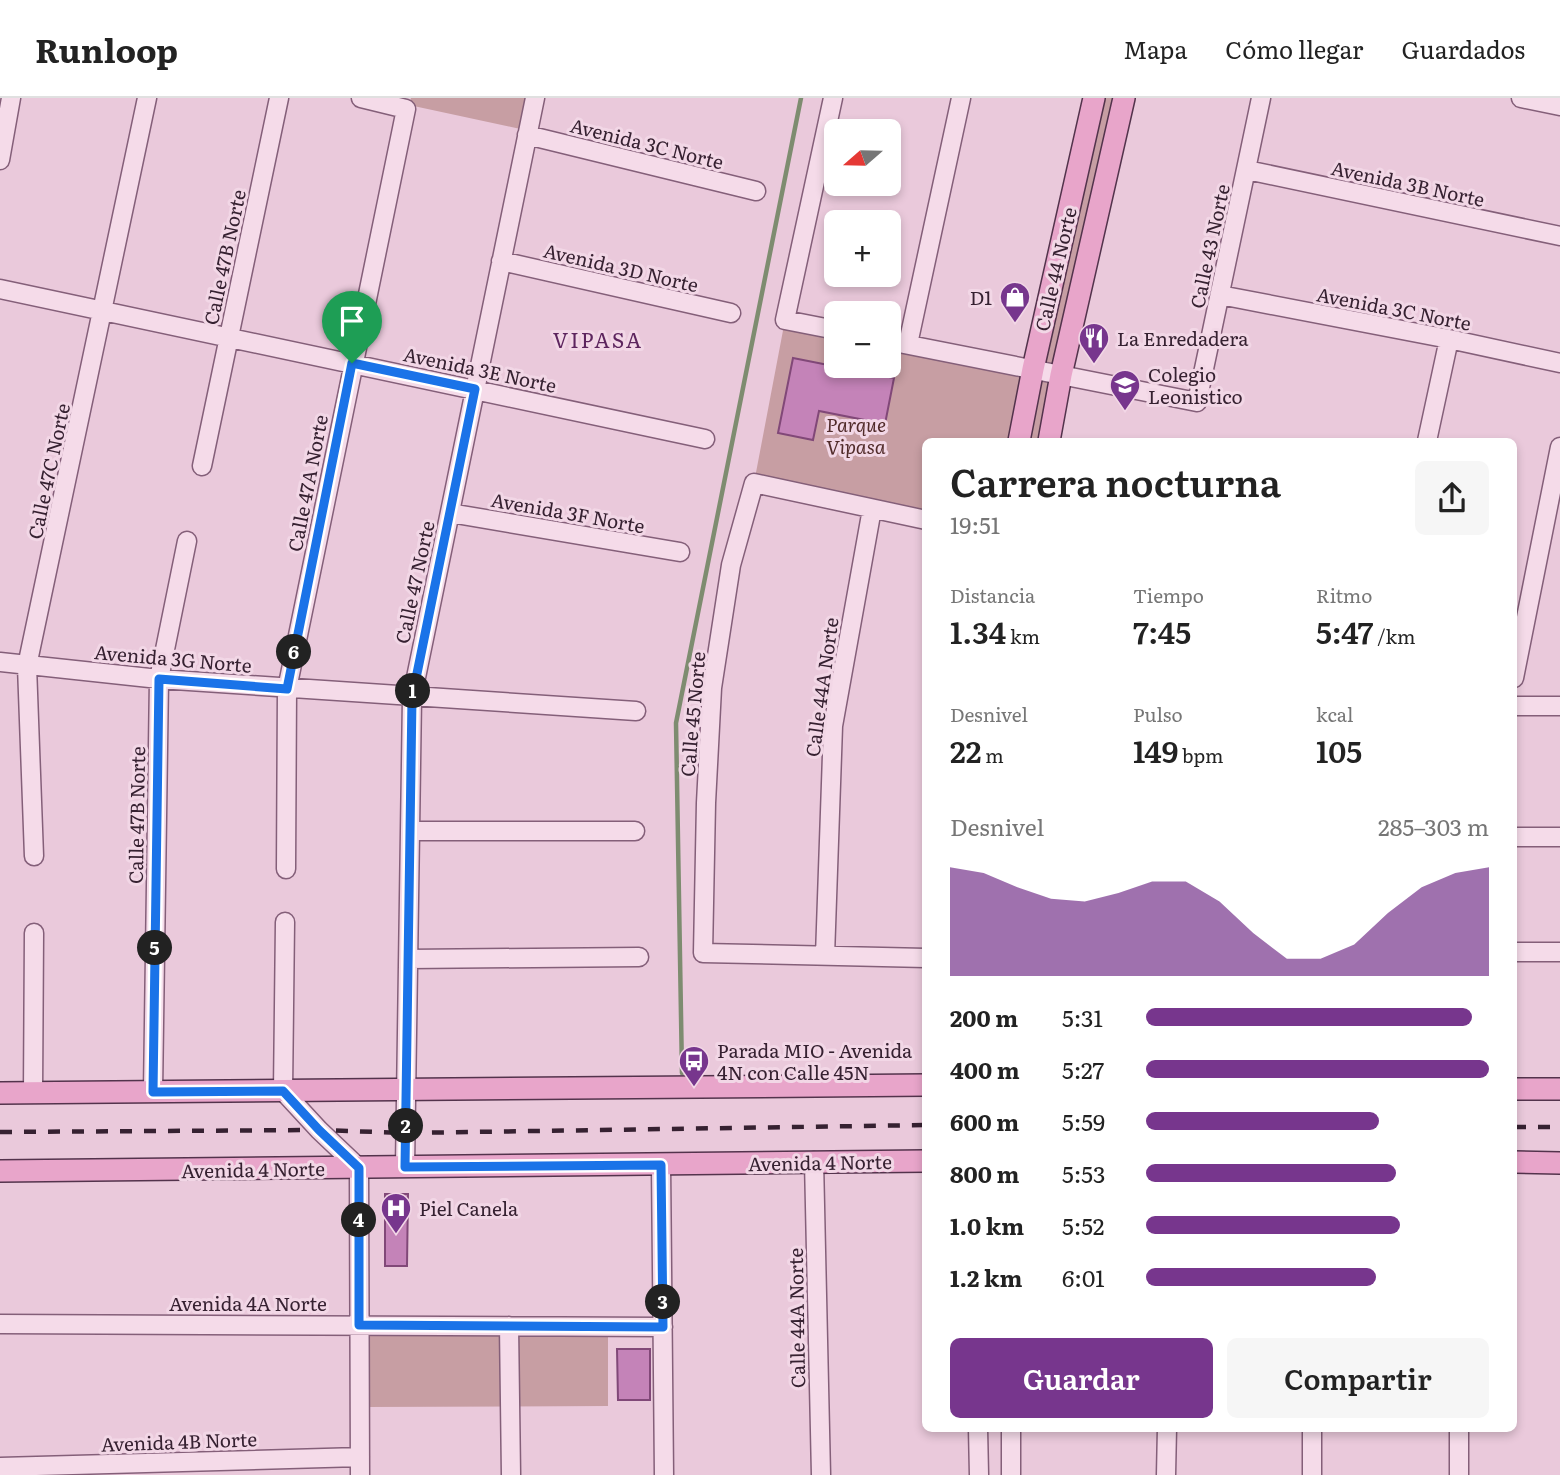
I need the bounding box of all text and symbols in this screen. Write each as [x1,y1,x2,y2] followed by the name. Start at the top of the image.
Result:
[35,24,178,73] text: Runloop
[1123,31,1187,66] text: Mapa
[1225,31,1363,66] text: Cómo llegar
[1401,31,1525,66] text: Guardados
[567,110,727,176] street label: Avenida 3C Norte
[824,119,901,196] north arrow
[824,119,901,378] map controls
[1329,153,1487,213] street label: Avenida 3B Norte
[1182,181,1236,311] street label: Calle 43 Norte
[196,187,252,327] street label: Calle 47B Norte
[1027,204,1083,334] street label: Calle 44 Norte
[824,210,901,287] button: +
[541,236,701,298] street label: Avenida 3D Norte
[1314,279,1474,337] street label: Avenida 3C Norte
[998,280,1032,324] shop icon: D1
[970,283,992,311] place label: D1
[322,291,382,363] pin
[824,301,901,378] button: −
[333,302,371,340] icon: arrive
[1077,321,1111,365] restaurant icon: La Enredadera
[553,323,643,354] district label: VIPASA
[1117,324,1249,352] place label: La Enredadera
[401,339,559,399] street label: Avenida 3E Norte
[1148,360,1243,410] place label: Colegio Leonistico
[1108,368,1142,412] school or university icon: Colegio Leonistico
[20,400,76,542] street label: Calle 47C Norte
[826,410,886,460] park label: Parque Vipasa
[280,412,334,554] street label: Calle 47A Norte
[950,452,1281,509] text: Carrera nocturna
[1415,461,1489,535] button: share
[489,485,647,539] street label: Avenida 3F Norte
[950,507,1000,541] text: 19:51
[387,518,441,646] street label: Calle 47 Norte
[950,581,1035,609] text: Distancia
[1133,581,1204,609] text: Tiempo
[1316,581,1372,609] text: Ritmo
[950,609,1006,653] text: 1.34
[1133,609,1191,653] text: 7:45
[1316,609,1373,653] text: 5:47
[797,615,845,759] street label: Calle 44A Norte
[1006,622,1040,650] text: km
[1373,622,1415,650] text: /km
[276,634,312,670] pin: 6
[93,637,253,679] street label: Avenida 3G Norte
[288,637,299,665] text: 6
[673,650,711,778] street label: Calle 45 Norte
[396,674,430,708] pin: 1
[409,676,416,704] text: 1
[950,700,1028,728] text: Desnivel
[1133,700,1183,728] text: Pulso
[1316,700,1353,728] text: kcal
[950,728,982,772] text: 22
[1133,728,1178,772] text: 149
[1316,728,1362,772] text: 105
[982,741,1004,769] text: m
[1178,741,1223,769] text: bpm
[121,746,151,884] street label: Calle 47B Norte
[950,809,1044,843] text: Desnivel
[1378,809,1489,843] text: 285–303 m
[138,930,172,966] pin: 5
[149,933,160,961] text: 5
[950,1000,1018,1034] text: 200 m
[1062,1000,1103,1034] text: 5:31
[717,1036,913,1086] place label: Parada MIO - Avenida 4N con Calle 45N
[677,1044,711,1088] bus stop icon: Parada MIO - Avenida 4N con Calle 45N
[950,1052,1020,1086] text: 400 m
[1062,1052,1104,1086] text: 5:27
[950,1104,1019,1138] text: 600 m
[1062,1104,1105,1138] text: 5:59
[388,1108,424,1144] pin: 2
[400,1111,411,1139] text: 2
[748,1147,892,1177] street label: Avenida 4 Norte
[181,1154,325,1184] street label: Avenida 4 Norte
[950,1156,1019,1190] text: 800 m
[1062,1156,1106,1190] text: 5:53
[379,1191,413,1235] hospital icon: Piel Canela
[419,1194,519,1222] place label: Piel Canela
[342,1202,376,1238] pin: 4
[353,1205,364,1233] text: 4
[950,1208,1024,1242] text: 1.0 km
[1062,1208,1104,1242] text: 5:52
[781,1247,811,1388] street label: Calle 44A Norte
[950,1260,1022,1294] text: 1.2 km
[1062,1260,1105,1294] text: 6:01
[646,1284,680,1320] pin: 3
[657,1287,668,1315] text: 3
[169,1289,327,1317] street label: Avenida 4A Norte
[950,1338,1213,1418] button: Guardar
[1227,1338,1489,1418] button: Compartir
[100,1424,258,1458] street label: Avenida 4B Norte

